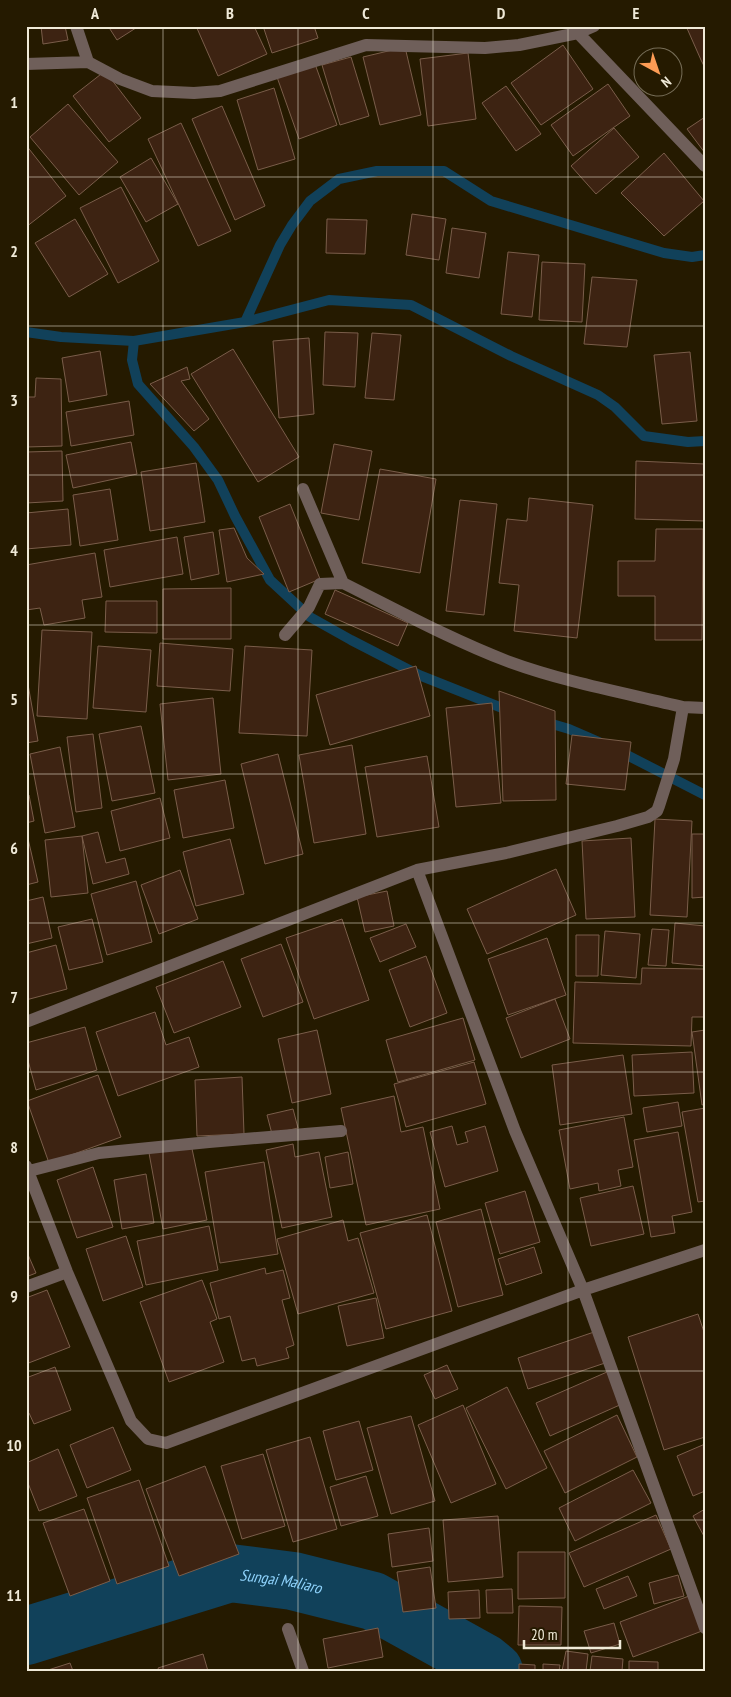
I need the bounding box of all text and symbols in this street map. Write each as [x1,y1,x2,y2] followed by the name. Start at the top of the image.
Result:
[90,3,100,23] text: A
[226,3,234,23] text: B
[362,3,370,23] text: C
[497,3,506,23] text: D
[633,3,640,23] text: E
[634,48,684,98] north arrow
[658,73,675,91] text: N
[10,92,18,112] text: 1
[10,241,18,261] text: 2
[10,390,18,410] text: 3
[10,540,18,560] text: 4
[10,689,18,709] text: 5
[10,838,18,858] text: 6
[10,987,18,1007] text: 7
[10,1137,18,1157] text: 8
[10,1286,18,1306] text: 9
[6,1435,22,1455] text: 10
[239,1564,325,1598] water label: Sungai Maliaro
[6,1585,22,1605] text: 11
[524,1617,620,1649] scale bar
[531,1625,557,1644] text: 20 m

